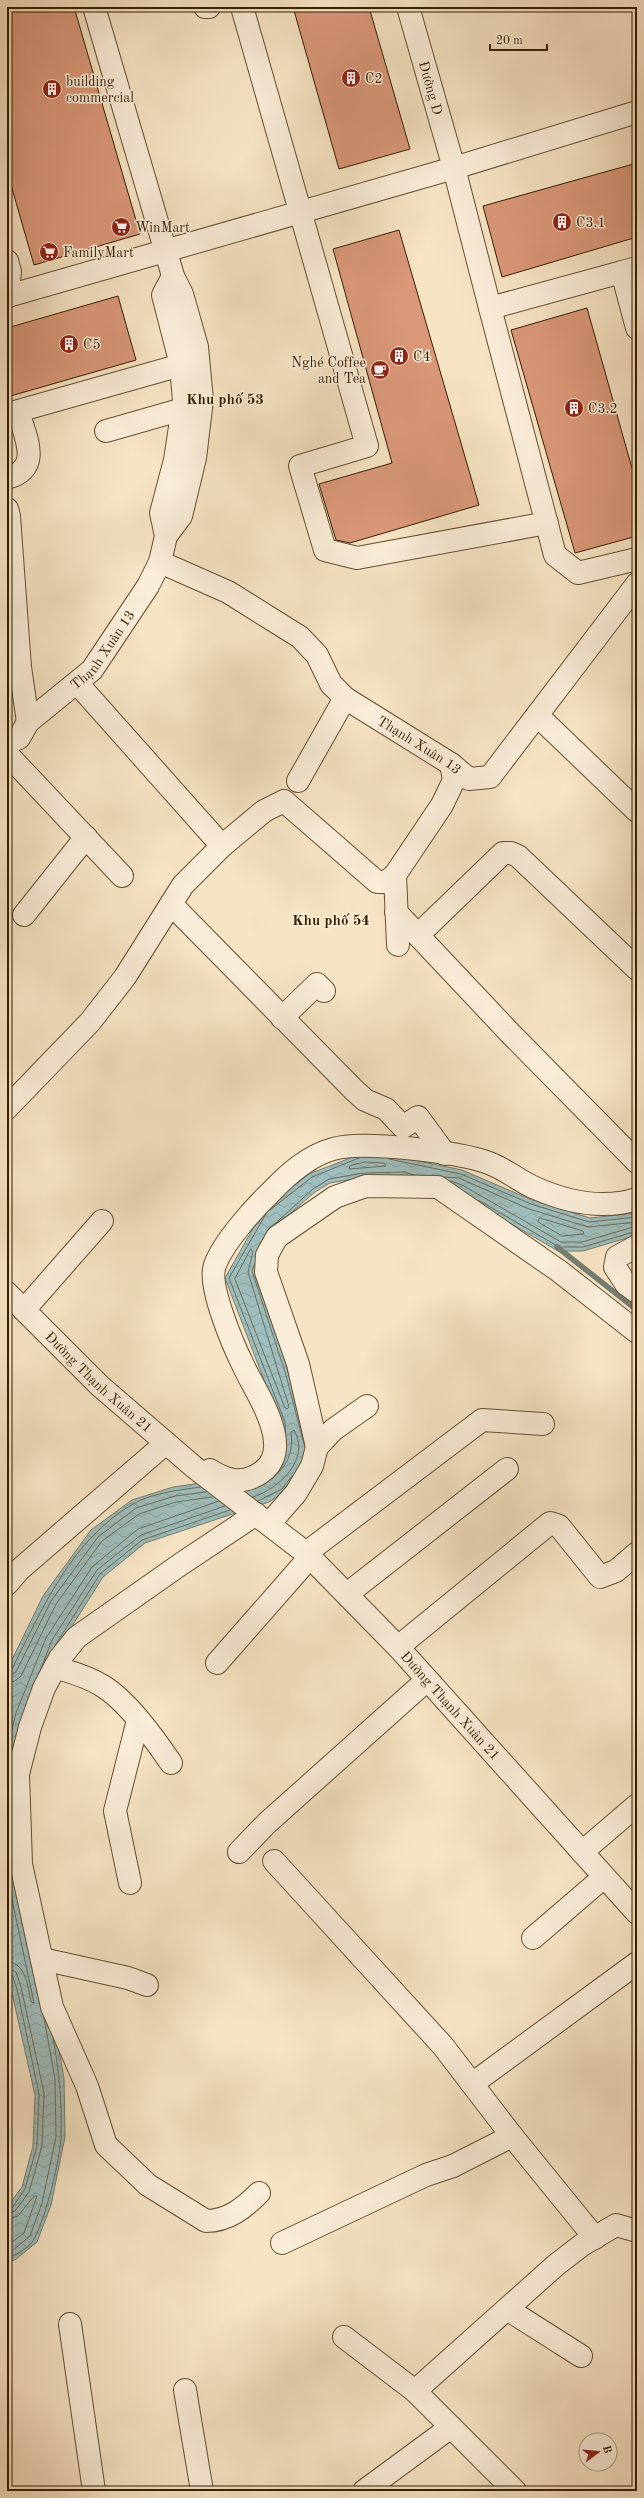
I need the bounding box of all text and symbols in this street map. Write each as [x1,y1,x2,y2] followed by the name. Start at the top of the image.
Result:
[490,26,547,52] scale bar
[496,35,523,47] text: 20 m
[416,60,444,117] street label: Đường D
[340,67,362,89] building icon: С2
[365,72,383,86] place label: С2
[66,75,134,105] place label: building commercial
[41,78,63,100] building icon: building commercial
[551,211,573,233] building icon: С3.1
[110,216,132,238] supermarket icon: WinMart
[576,216,606,230] place label: С3.1
[135,221,190,235] place label: WinMart
[38,241,60,263] supermarket icon: FamilyMart
[63,246,134,260] place label: FamilyMart
[58,333,80,355] building icon: C5
[83,338,101,352] place label: C5
[388,345,410,367] building icon: C4
[413,350,431,364] place label: C4
[291,356,366,386] place label: Nghé Coffee and Tea
[369,359,391,381] cafe icon: Nghé Coffee and Tea
[186,392,264,408] district label: Khu phố 53
[563,397,585,419] building icon: C3.2
[588,402,618,416] place label: C3.2
[68,608,138,693] street label: Thạnh Xuân 13
[375,714,464,777] street label: Thạnh Xuân 13
[292,913,370,929] district label: Khu phố 54
[42,1330,154,1436] street label: Đường Thạnh Xuân 21
[398,1649,502,1763] street label: Đường Thạnh Xuân 21
[578,2432,618,2472] north arrow
[600,2444,613,2455] text: B

